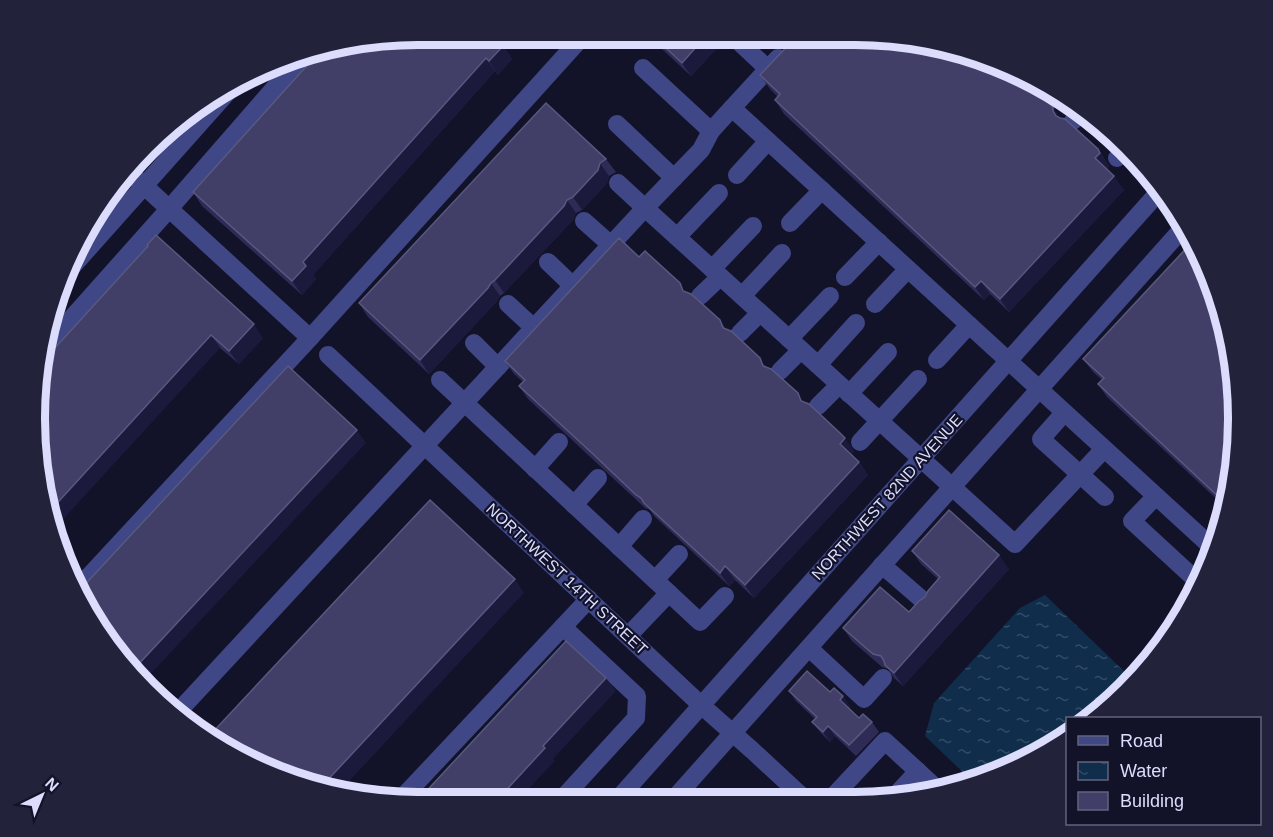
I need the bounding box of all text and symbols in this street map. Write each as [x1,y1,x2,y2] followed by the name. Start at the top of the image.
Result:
[808,411,966,583] street label: NORTHWEST 82ND AVENUE
[483,500,651,658] street label: NORTHWEST 14TH STREET
[1066,717,1261,825] legend
[1120,731,1163,751] text: Road
[1120,761,1167,781] text: Water
[12,765,72,825] north arrow
[42,774,62,795] text: N
[1120,791,1184,811] text: Building

